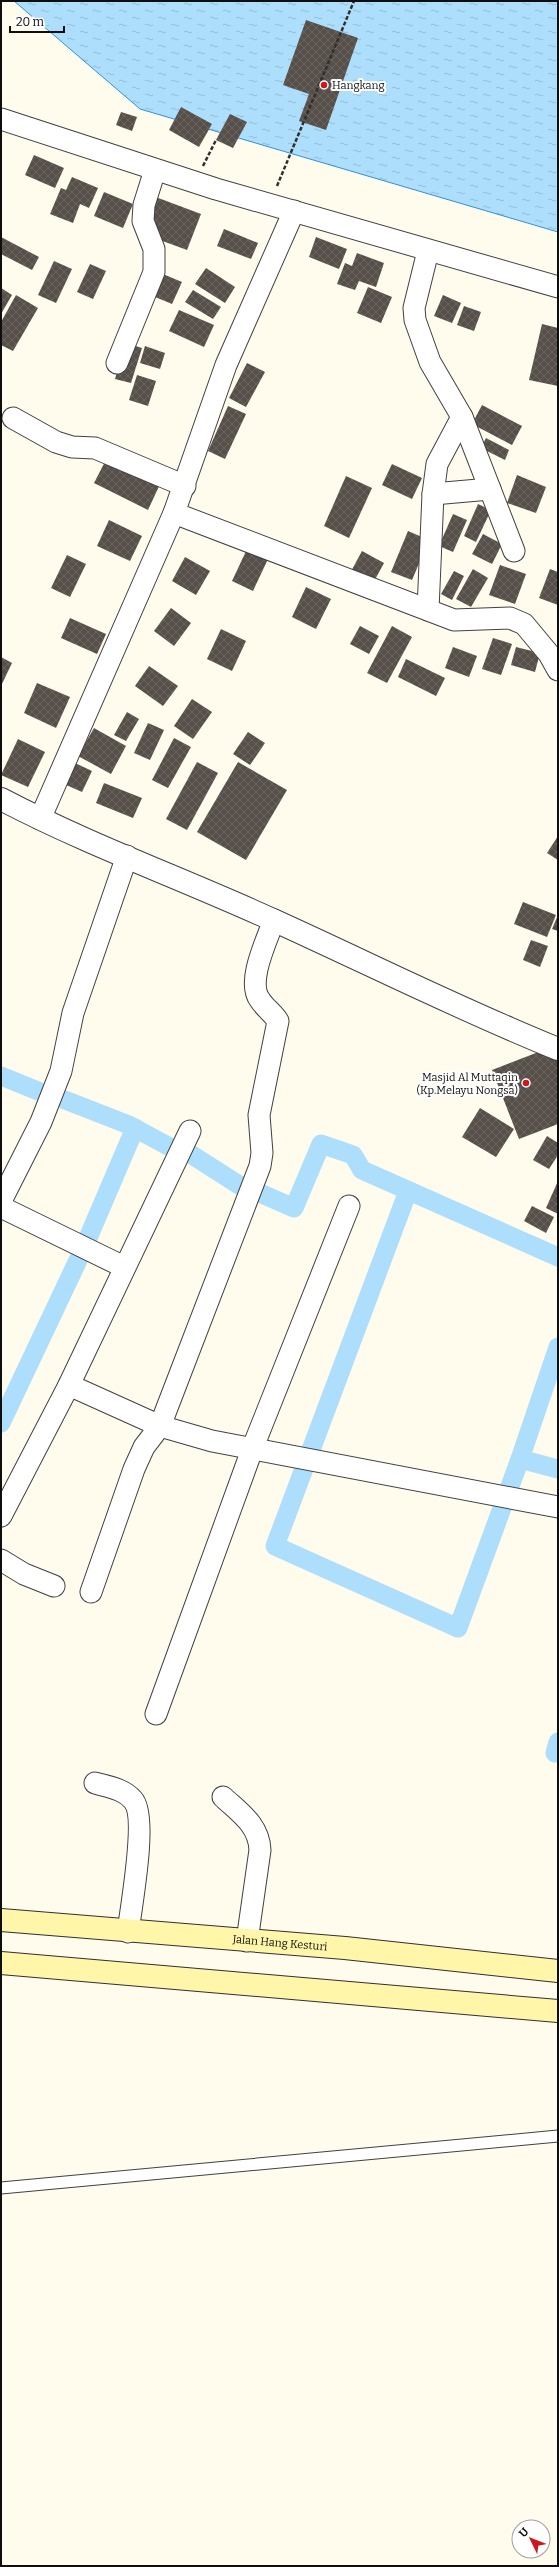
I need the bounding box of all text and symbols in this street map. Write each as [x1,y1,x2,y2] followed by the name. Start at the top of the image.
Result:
[10,8,64,34] scale bar
[16,15,45,29] text: 20 m
[332,79,385,92] place label: Hangkang
[319,80,329,90] marker: Hangkang
[417,1071,518,1097] place label: Masjid Al Muttaqin (Kp.Melayu Nongsa)
[521,1078,531,1088] marker: Masjid Al Muttaqin (Kp.Melayu Nongsa)
[231,1933,329,1954] street label: Jalan Hang Kesturi
[511,2519,551,2559] north arrow
[517,2525,532,2540] text: U

